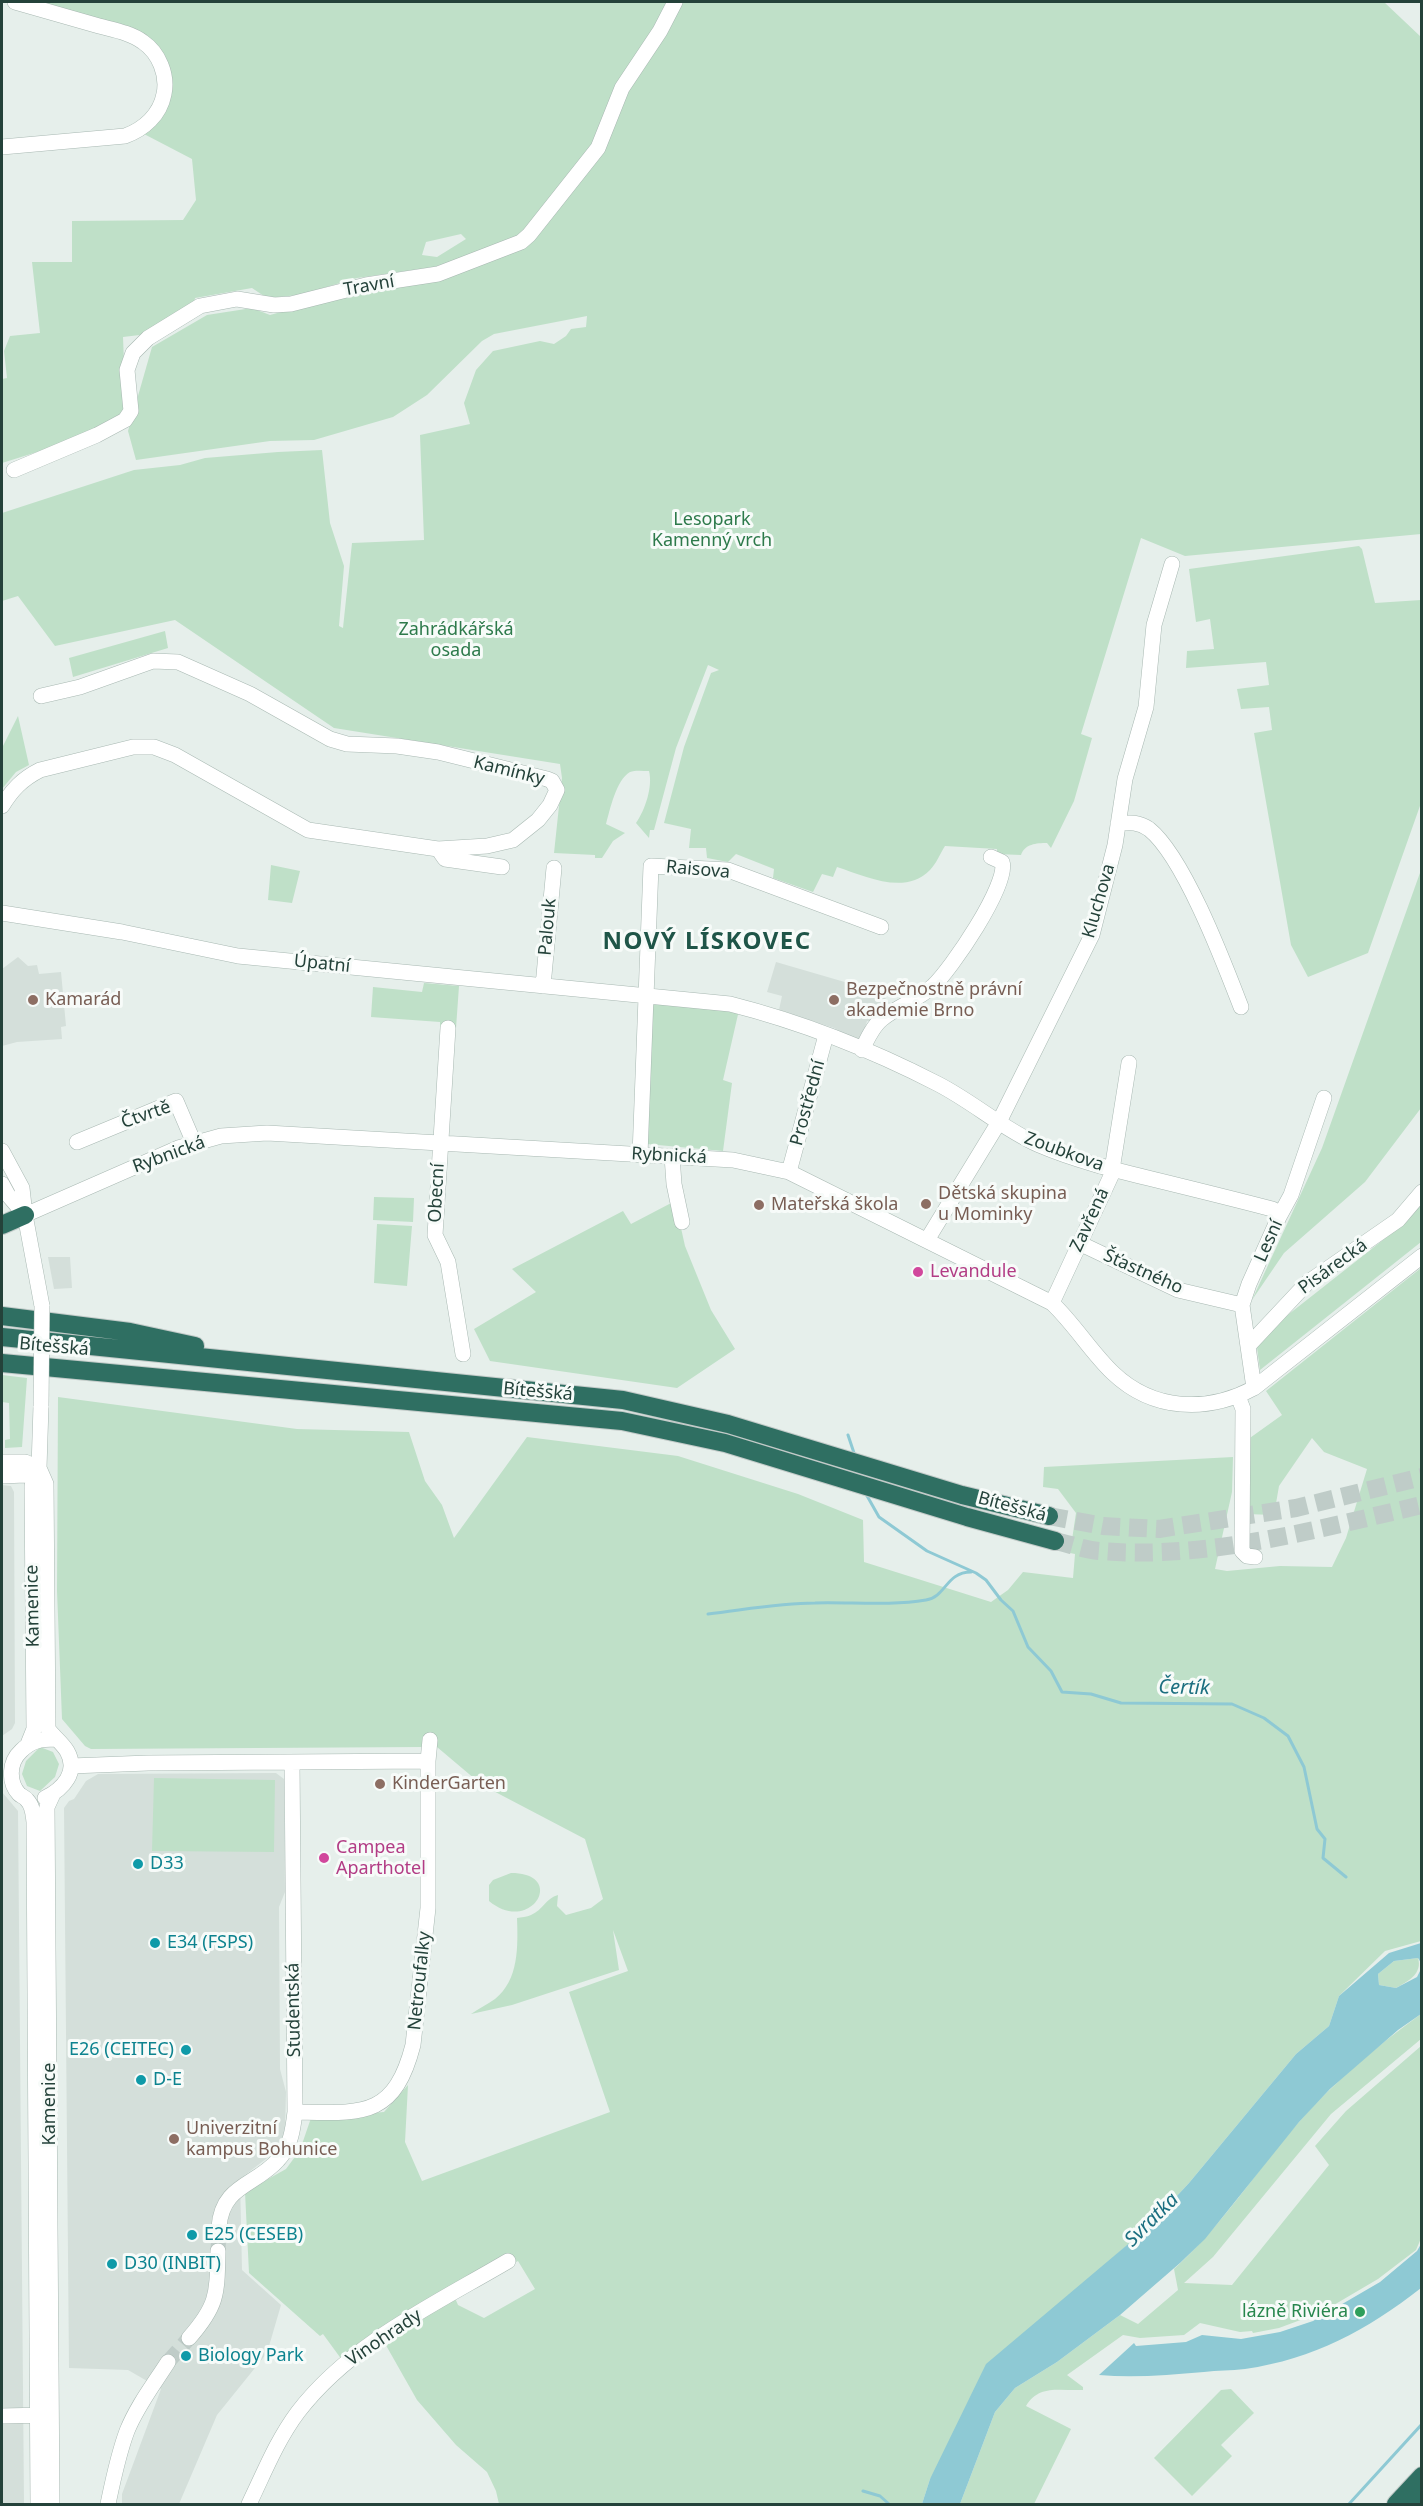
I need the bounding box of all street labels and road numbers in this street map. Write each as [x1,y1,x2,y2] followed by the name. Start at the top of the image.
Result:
[342,271,396,301] street label: Travní
[471,752,547,790] street label: Kamínky
[665,856,731,884] street label: Raisova
[1078,861,1120,941] street label: Kluchova
[535,898,561,956] street label: Palouk
[293,950,351,978] street label: Úpatní
[786,1058,830,1148] street label: Prostřední
[118,1096,174,1134] street label: Čtvrtě
[1021,1128,1107,1176] street label: Zoubkova
[130,1132,208,1178] street label: Rybnická
[631,1143,707,1169] street label: Rybnická
[425,1163,449,1223] street label: Obecní
[1066,1185,1114,1255] street label: Zavřená
[1250,1217,1288,1265] street label: Lesní
[1294,1235,1372,1299] street label: Pisárecká
[1100,1245,1186,1299] street label: Šťastného
[18,1333,90,1361] street label: Bítešská
[502,1378,574,1406] street label: Bítešská
[975,1488,1049,1526] street label: Bítešská
[21,1564,45,1648] street label: Kamenice
[404,1931,436,2031] street label: Netroufalky
[282,1962,306,2058] street label: Studentská
[39,2063,61,2145] street label: Kamenice
[342,2305,426,2371] street label: Vinohrady

